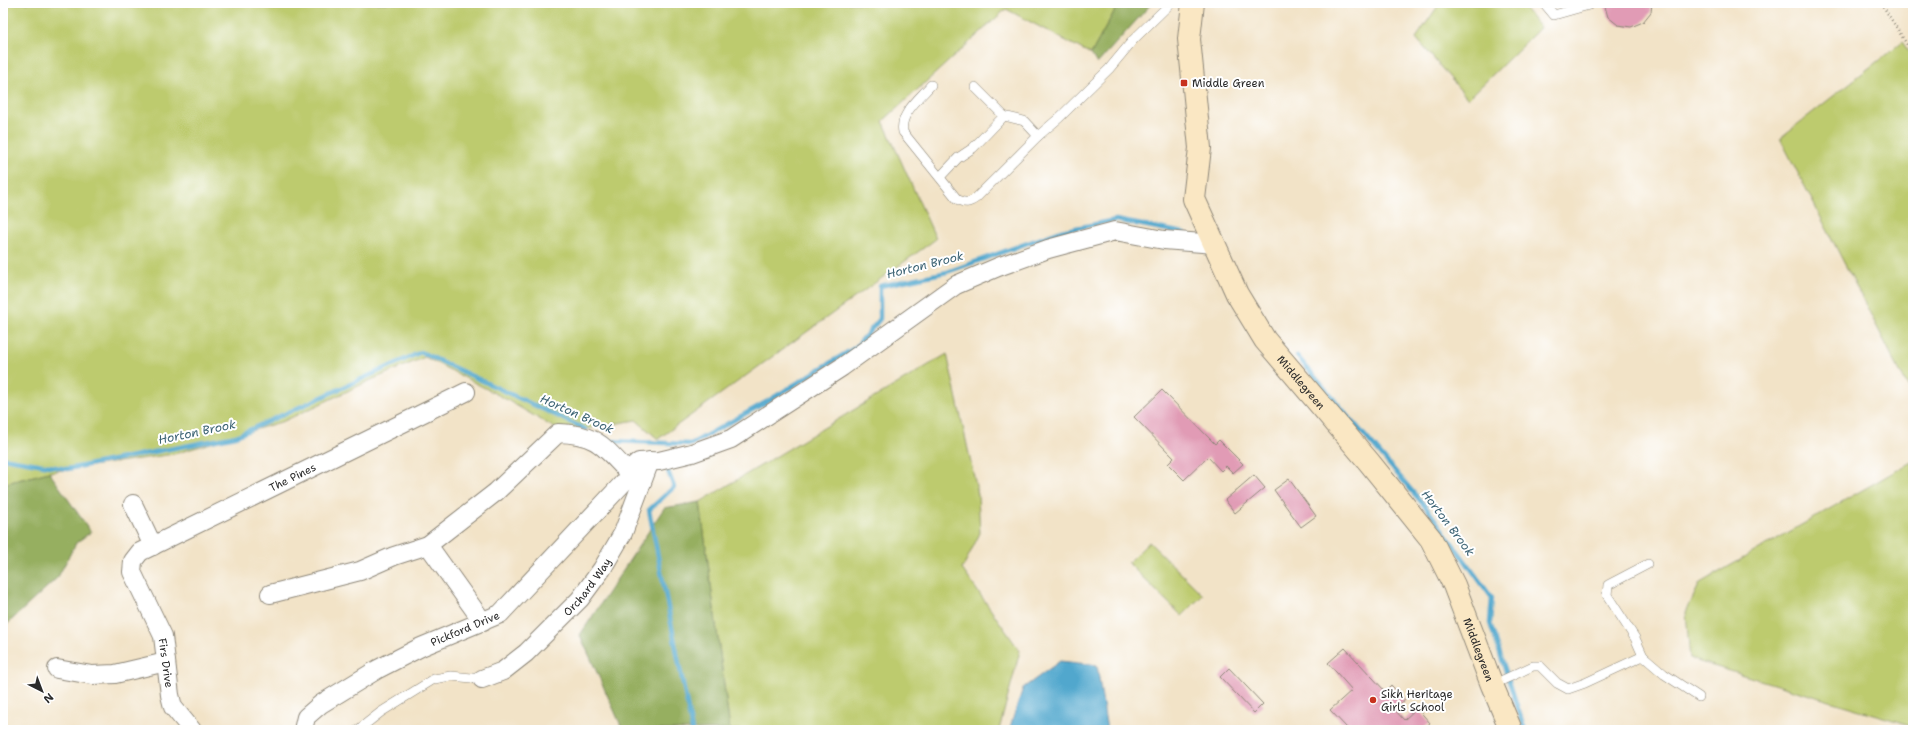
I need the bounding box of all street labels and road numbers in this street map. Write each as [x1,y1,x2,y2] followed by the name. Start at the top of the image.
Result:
[1273,352,1328,413] street label: Middlegreen
[267,460,319,496] street label: The Pines
[560,555,615,619] street label: Orchard Way
[428,608,502,650] street label: Pickford Drive
[1459,616,1497,684] street label: Middlegreen
[155,637,176,689] street label: Firs Drive

